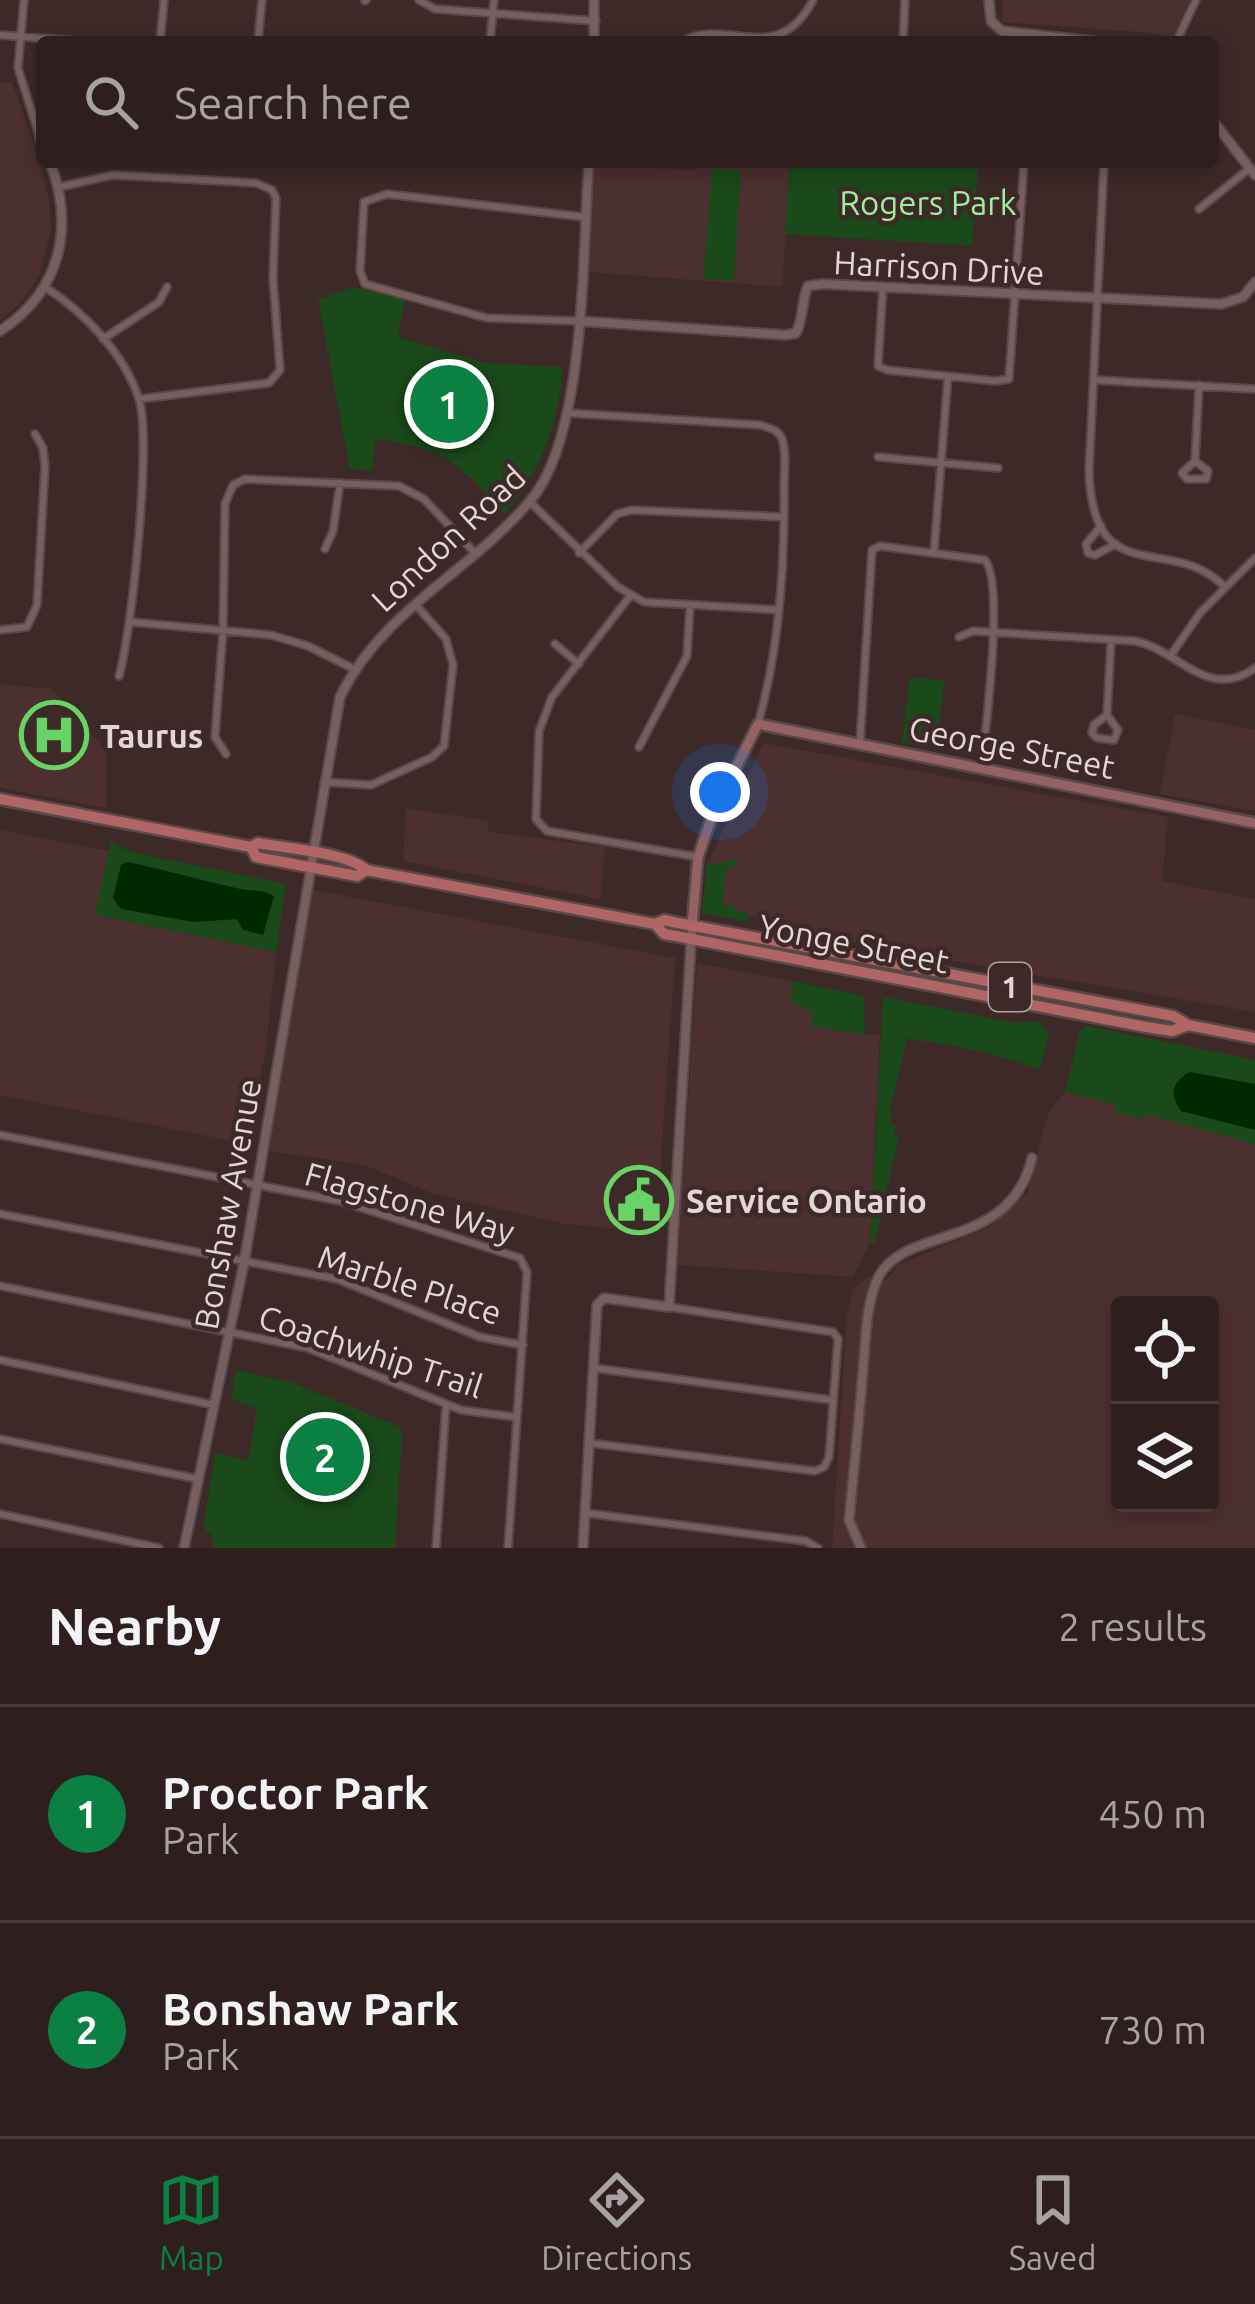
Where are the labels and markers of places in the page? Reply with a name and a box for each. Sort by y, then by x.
pin: 1 [410,359,488,449]
hospital icon: Taurus [19,700,89,770]
place label: Taurus [100,717,203,754]
public building icon: Service Ontario [604,1165,674,1235]
place label: Service Ontario [686,1182,927,1219]
pin: 2 [286,1412,364,1502]

